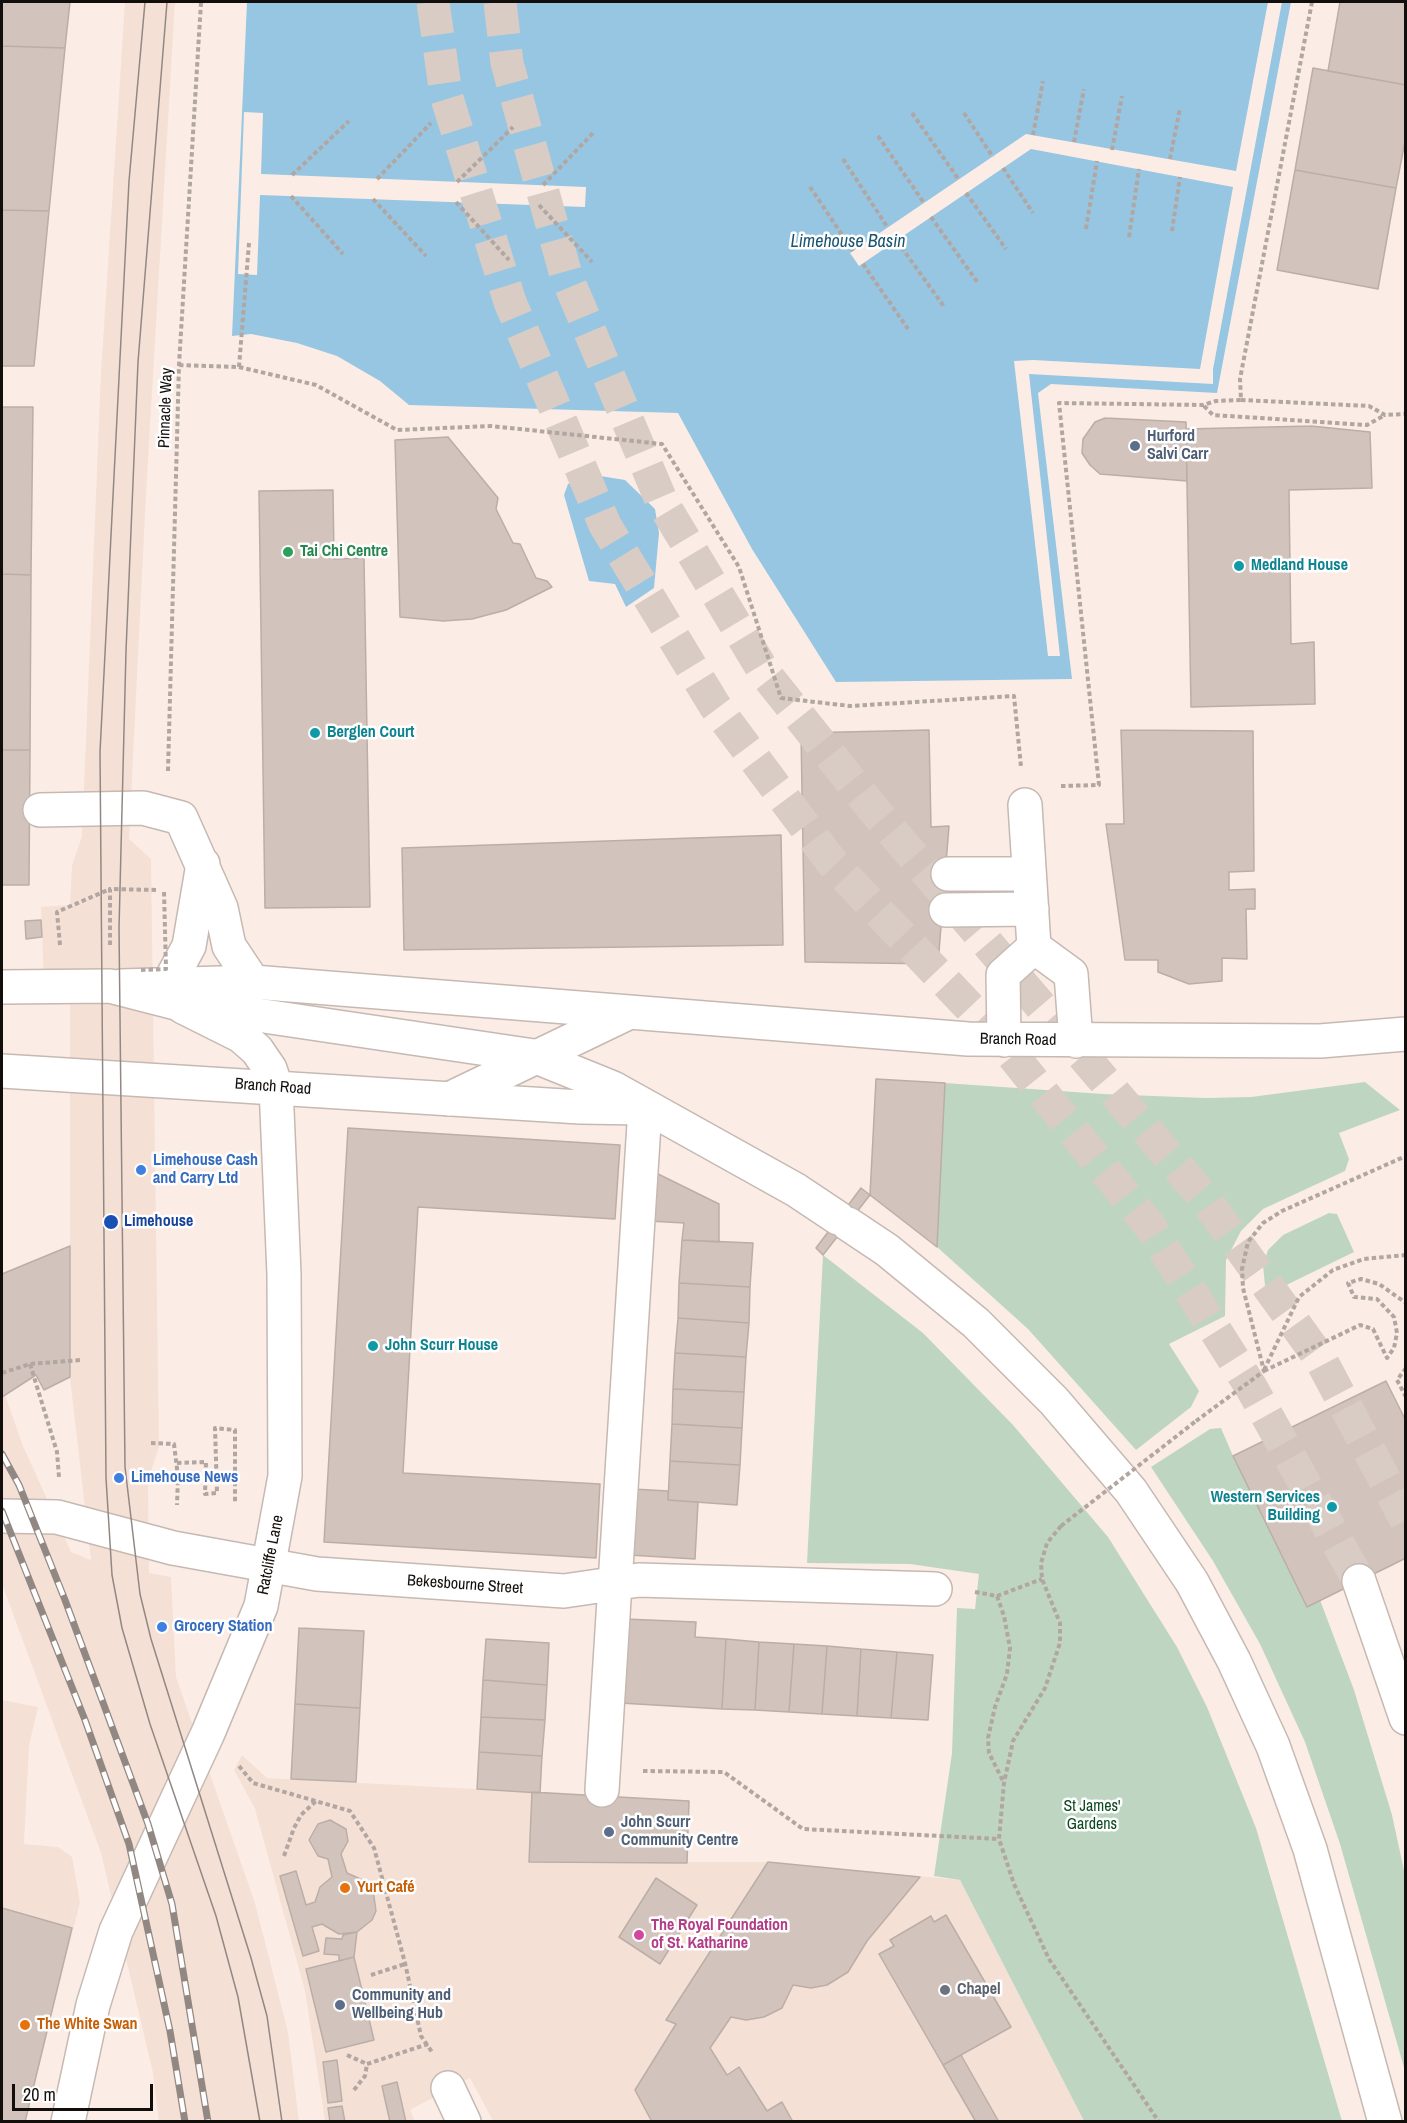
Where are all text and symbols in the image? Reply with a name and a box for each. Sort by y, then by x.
water label: Limehouse Basin [791,231,905,253]
street label: Pinnacle Way [155,367,177,449]
place label: Hurford Salvi Carr [1147,427,1208,465]
marker: Hurford Salvi Carr [1128,439,1142,453]
place label: Tai Chi Centre [300,542,388,562]
marker: Tai Chi Centre [281,545,295,559]
place label: Medland House [1251,556,1348,576]
marker: Medland House [1232,559,1246,573]
place label: Berglen Court [327,723,414,743]
marker: Berglen Court [308,726,322,740]
street label: Branch Road [980,1030,1056,1050]
street label: Branch Road [234,1075,312,1099]
place label: Limehouse Cash and Carry Ltd [153,1151,258,1189]
marker: Limehouse Cash and Carry Ltd [134,1163,148,1177]
place label: Limehouse [124,1212,193,1232]
marker: Limehouse [102,1213,120,1231]
place label: John Scurr House [385,1336,498,1356]
marker: John Scurr House [366,1339,380,1353]
place label: Limehouse News [131,1468,238,1488]
marker: Limehouse News [112,1471,126,1485]
place label: Western Services Building [1211,1488,1320,1526]
marker: Western Services Building [1325,1500,1339,1514]
street label: Ratcliffe Lane [254,1514,288,1596]
street label: Bekesbourne Street [406,1571,524,1599]
place label: Grocery Station [174,1617,272,1637]
marker: Grocery Station [155,1620,169,1634]
park label: St James' Gardens [1063,1797,1121,1835]
place label: John Scurr Community Centre [621,1813,738,1851]
marker: John Scurr Community Centre [602,1825,616,1839]
place label: Yurt Café [357,1878,415,1898]
marker: Yurt Café [338,1881,352,1895]
place label: The Royal Foundation of St. Katharine [651,1916,788,1954]
marker: The Royal Foundation of St. Katharine [632,1928,646,1942]
place label: Chapel [957,1980,1001,2000]
marker: Chapel [938,1983,952,1997]
place label: Community and Wellbeing Hub [352,1986,451,2024]
marker: Community and Wellbeing Hub [333,1998,347,2012]
place label: The White Swan [37,2015,138,2035]
marker: The White Swan [18,2018,32,2032]
scale bar [15,2072,156,2110]
text: 20 m [23,2082,56,2107]

